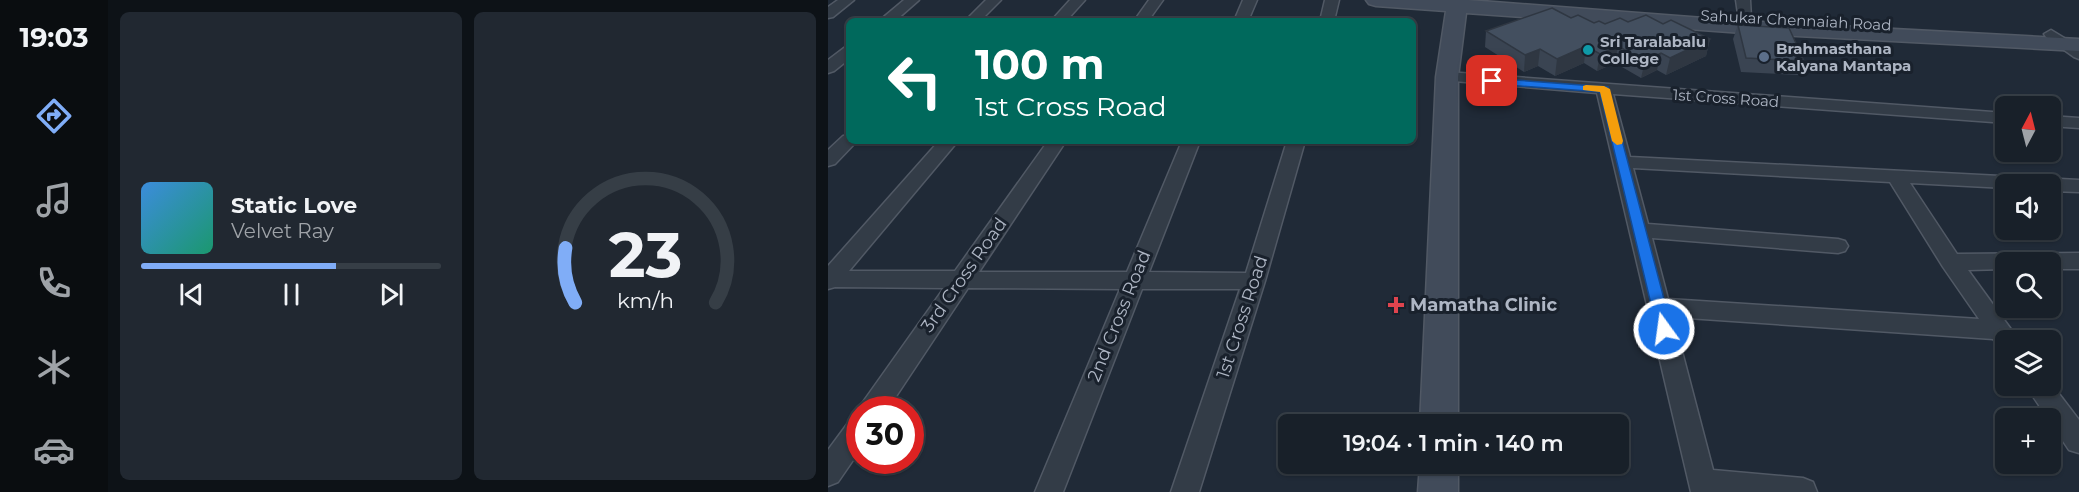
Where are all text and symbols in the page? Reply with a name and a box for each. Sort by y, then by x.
street label: Sahukar Chennaiah Road [1700,6,1892,34]
text: 19:03 [20,21,88,54]
place label: Sri Taralabalu College [1600,32,1706,68]
text: 100 m [975,38,1104,90]
place label: Brahmasthana Kalyana Mantapa [1776,39,1911,75]
icon: left [876,42,954,120]
marker: Sri Taralabalu College [1581,43,1595,57]
marker: Brahmasthana Kalyana Mantapa [1757,50,1771,64]
pin [1466,55,1517,106]
icon: arrive [1475,64,1508,97]
street label: 1st Cross Road [1672,85,1780,111]
text: 1st Cross Road [975,90,1167,123]
icon: directions [33,95,75,137]
north arrow [1995,96,2061,162]
map controls [1995,96,2061,474]
button: sound [1995,174,2061,240]
icon: music [33,179,75,221]
text: Static Love [231,192,357,219]
street label: 3rd Cross Road [916,214,1012,336]
text: 23 [608,217,682,293]
text: Velvet Ray [231,219,334,243]
street label: 2nd Cross Road [1083,247,1155,385]
button: search [1995,252,2061,318]
street label: 1st Cross Road [1212,253,1272,381]
icon: phone [33,262,75,304]
icon: previous [175,278,208,311]
icon: pause [275,278,308,311]
icon: next [375,278,408,311]
text: km/h [616,287,674,313]
place label: Mamatha Clinic [1410,294,1557,316]
marker: Mamatha Clinic [1387,296,1405,314]
position arrow [1632,297,1696,361]
button: layers [1995,330,2061,396]
icon: climate [33,346,75,388]
speed limit sign: 30 [846,396,924,474]
button: + [1995,408,2061,474]
icon: car [33,429,75,471]
text: 19:04 · 1 min · 140 m [1343,430,1564,457]

